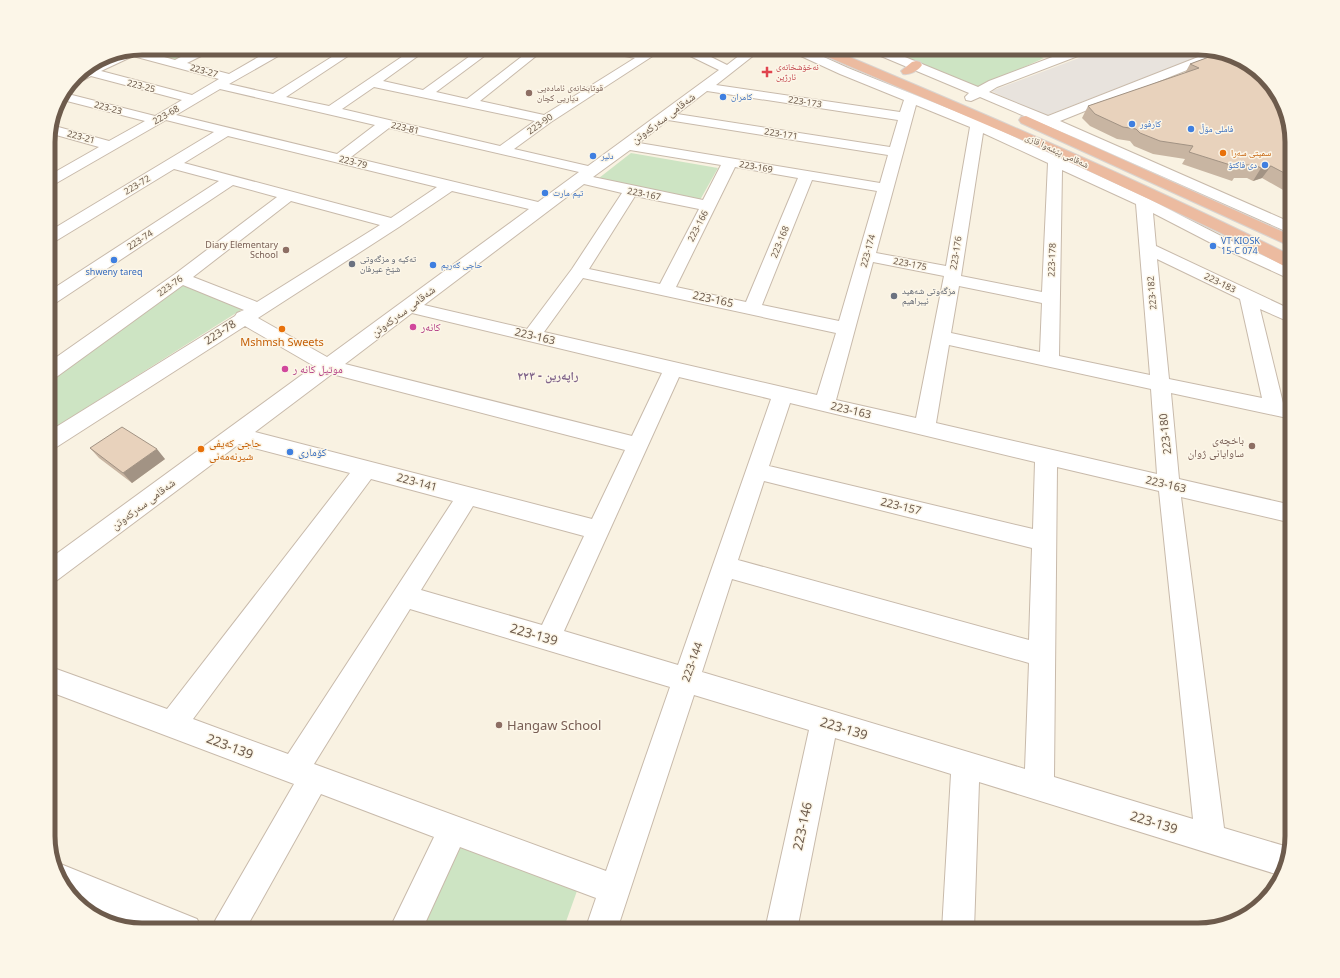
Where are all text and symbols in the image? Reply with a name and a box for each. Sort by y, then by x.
place label: نەخۆشخانەی ئارژین [776,60,819,83]
street label: 223-27 [189,61,220,81]
marker: نەخۆشخانەی ئارژین [761,66,773,78]
street label: 223-25 [126,76,157,95]
place label: قوتابخانەی ئامادەیی دیاریی کچان [537,81,604,104]
marker: قوتابخانەی ئامادەیی دیاریی کچان [524,88,534,98]
street label: شەقامی سەرکەوتن [628,89,698,147]
place label: كامران [731,90,752,103]
marker: كامران [718,92,728,102]
street label: 223-173 [787,92,823,111]
street label: 223-23 [93,98,124,118]
street label: 223-68 [150,102,181,127]
street label: 223-90 [524,110,555,137]
place label: کارفور [1139,117,1161,130]
street label: 223-81 [390,118,421,137]
marker: کارفور [1127,119,1137,129]
place label: فاملی مۆڵ [1199,122,1234,135]
street label: 223-171 [763,124,799,143]
marker: فاملی مۆڵ [1186,124,1196,134]
street label: 223-21 [66,127,97,147]
street label: شەقامی پێشەوا قازی [1023,130,1091,171]
place label: سمیتی سەرا [1231,146,1271,159]
marker: سمیتی سەرا [1218,148,1228,158]
place label: دلير [600,149,614,162]
marker: دلير [588,151,598,161]
street label: 223-79 [338,152,369,171]
street label: 223-169 [738,157,774,176]
place label: دی فاکتۆ [1228,158,1257,171]
marker: دی فاکتۆ [1260,160,1270,170]
street label: 223-72 [121,172,152,198]
street label: 223-167 [626,184,662,203]
place label: تیم مارت [553,186,584,199]
marker: تیم مارت [540,188,550,198]
street label: 223-166 [684,208,711,244]
street label: 223-168 [767,224,792,260]
street label: 223-74 [124,226,155,253]
street label: 223-174 [857,233,878,269]
place label: VT KIOSK 15-C 074 [1221,234,1260,257]
street label: 223-176 [946,235,965,271]
place label: Diary Elementary School [205,238,278,261]
marker: VT KIOSK 15-C 074 [1208,241,1218,251]
street label: 223-178 [1044,243,1059,277]
marker: Diary Elementary School [281,245,291,255]
place label: تەکیە و مزگەوتی شێخ عیرفان [360,252,416,275]
street label: 223-175 [892,254,928,273]
marker: shweny tareq [109,255,119,265]
place label: حاجی کەریم [441,258,483,271]
marker: تەکیە و مزگەوتی شێخ عیرفان [347,259,357,269]
marker: حاجی کەریم [428,260,438,270]
place label: shweny tareq [86,265,142,278]
street label: 223-183 [1202,269,1238,296]
street label: 223-76 [154,272,185,299]
street label: 223-182 [1144,276,1159,310]
street label: شەقامی سەرکەوتن [368,282,438,340]
place label: مزگەوتی شەهید ئیبراهیم [902,284,955,307]
street label: 223-165 [691,287,735,310]
marker: مزگەوتی شەهید ئیبراهیم [889,291,899,301]
street label: 223-78 [201,316,238,347]
place label: کانەر [420,319,441,334]
marker: کانەر [408,322,418,332]
marker: Mshmsh Sweets [277,324,287,334]
street label: 223-163 [513,324,557,347]
place label: Mshmsh Sweets [240,334,324,349]
place label: موتيل كانه ر [292,361,343,376]
marker: موتيل كانه ر [280,364,290,374]
district label: راپەرین - ٢٢٣ [517,367,579,384]
street label: 223-163 [829,398,873,421]
street label: 223-180 [1155,413,1174,455]
place label: باخچەی ساوایانی ژوان [1188,432,1244,460]
place label: حاجی کەیفی شیرنەمەنی [209,435,261,463]
marker: باخچەی ساوایانی ژوان [1247,441,1257,451]
marker: حاجی کەیفی شیرنەمەنی [196,444,206,454]
place label: كۆماری [298,444,327,459]
marker: كۆماری [285,447,295,457]
street label: 223-141 [395,469,439,494]
street label: 223-163 [1144,472,1188,495]
street label: شەقامی سەرکەوتن [108,475,178,533]
street label: 223-157 [879,493,923,518]
street label: 223-139 [508,619,560,649]
street label: 223-144 [678,639,706,684]
street label: 223-139 [818,712,870,744]
place label: Hangaw School [507,716,601,734]
marker: Hangaw School [494,720,504,730]
street label: 223-139 [204,729,256,763]
street label: 223-146 [788,800,816,852]
street label: 223-139 [1128,806,1180,838]

